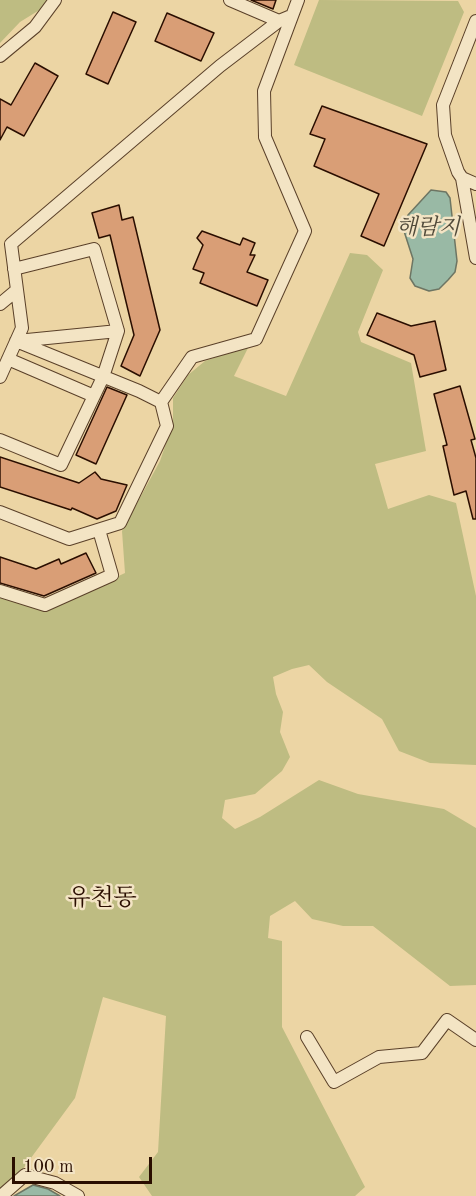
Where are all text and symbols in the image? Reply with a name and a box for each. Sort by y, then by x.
water label: 해람지 [396,215,460,241]
district label: 유천동 [67,885,137,913]
scale bar [15,1145,154,1183]
text: 100 m [23,1158,74,1176]

